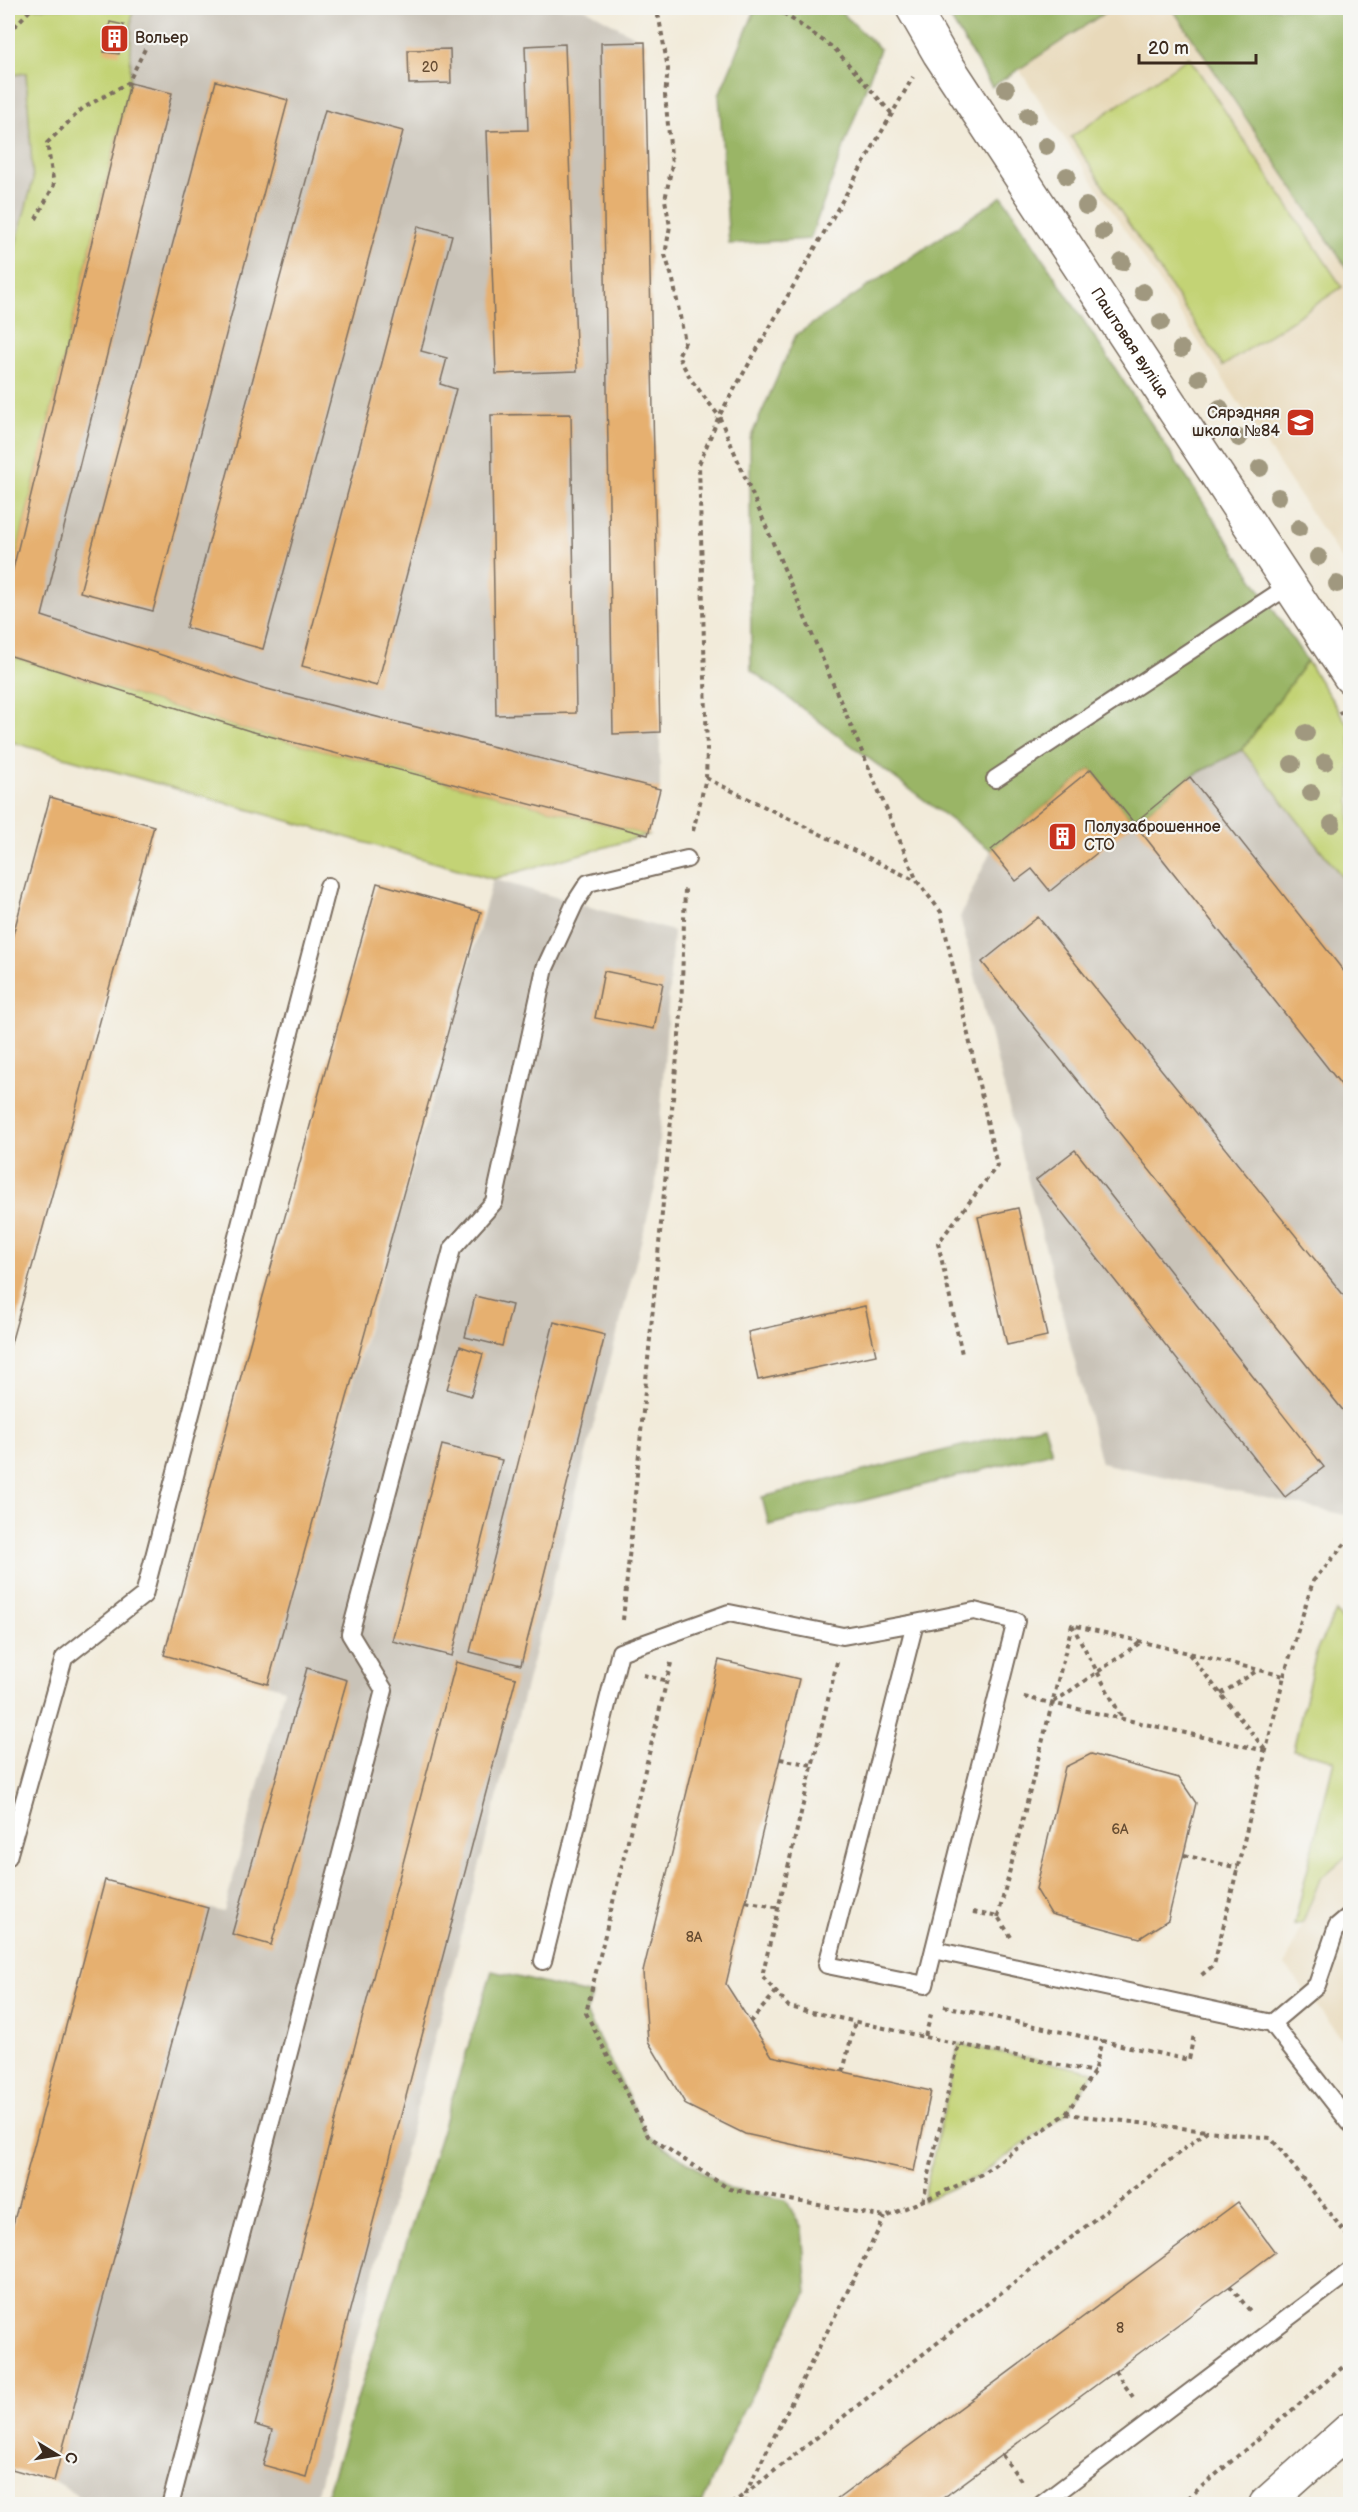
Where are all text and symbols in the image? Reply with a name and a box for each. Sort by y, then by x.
building icon: Вольер [98,22,130,54]
scale bar [1139,27,1256,65]
place label: Вольер [135,29,188,48]
text: 20 m [1148,38,1189,59]
house number: 20 [422,59,438,76]
street label: Паштовая вуліца [1087,284,1173,402]
place label: Сярэдняя школа №84 [1192,404,1280,441]
school or university icon: Сярэдняя школа №84 [1285,406,1317,438]
place label: Полузаброшенное СТО [1084,818,1221,855]
building icon: Полузаброшенное СТО [1047,820,1079,852]
house number: 6А [1111,1821,1129,1838]
house number: 8А [686,1929,703,1946]
house number: 8 [1116,2320,1124,2337]
north arrow [27,2425,87,2485]
text: С [60,2450,81,2465]

